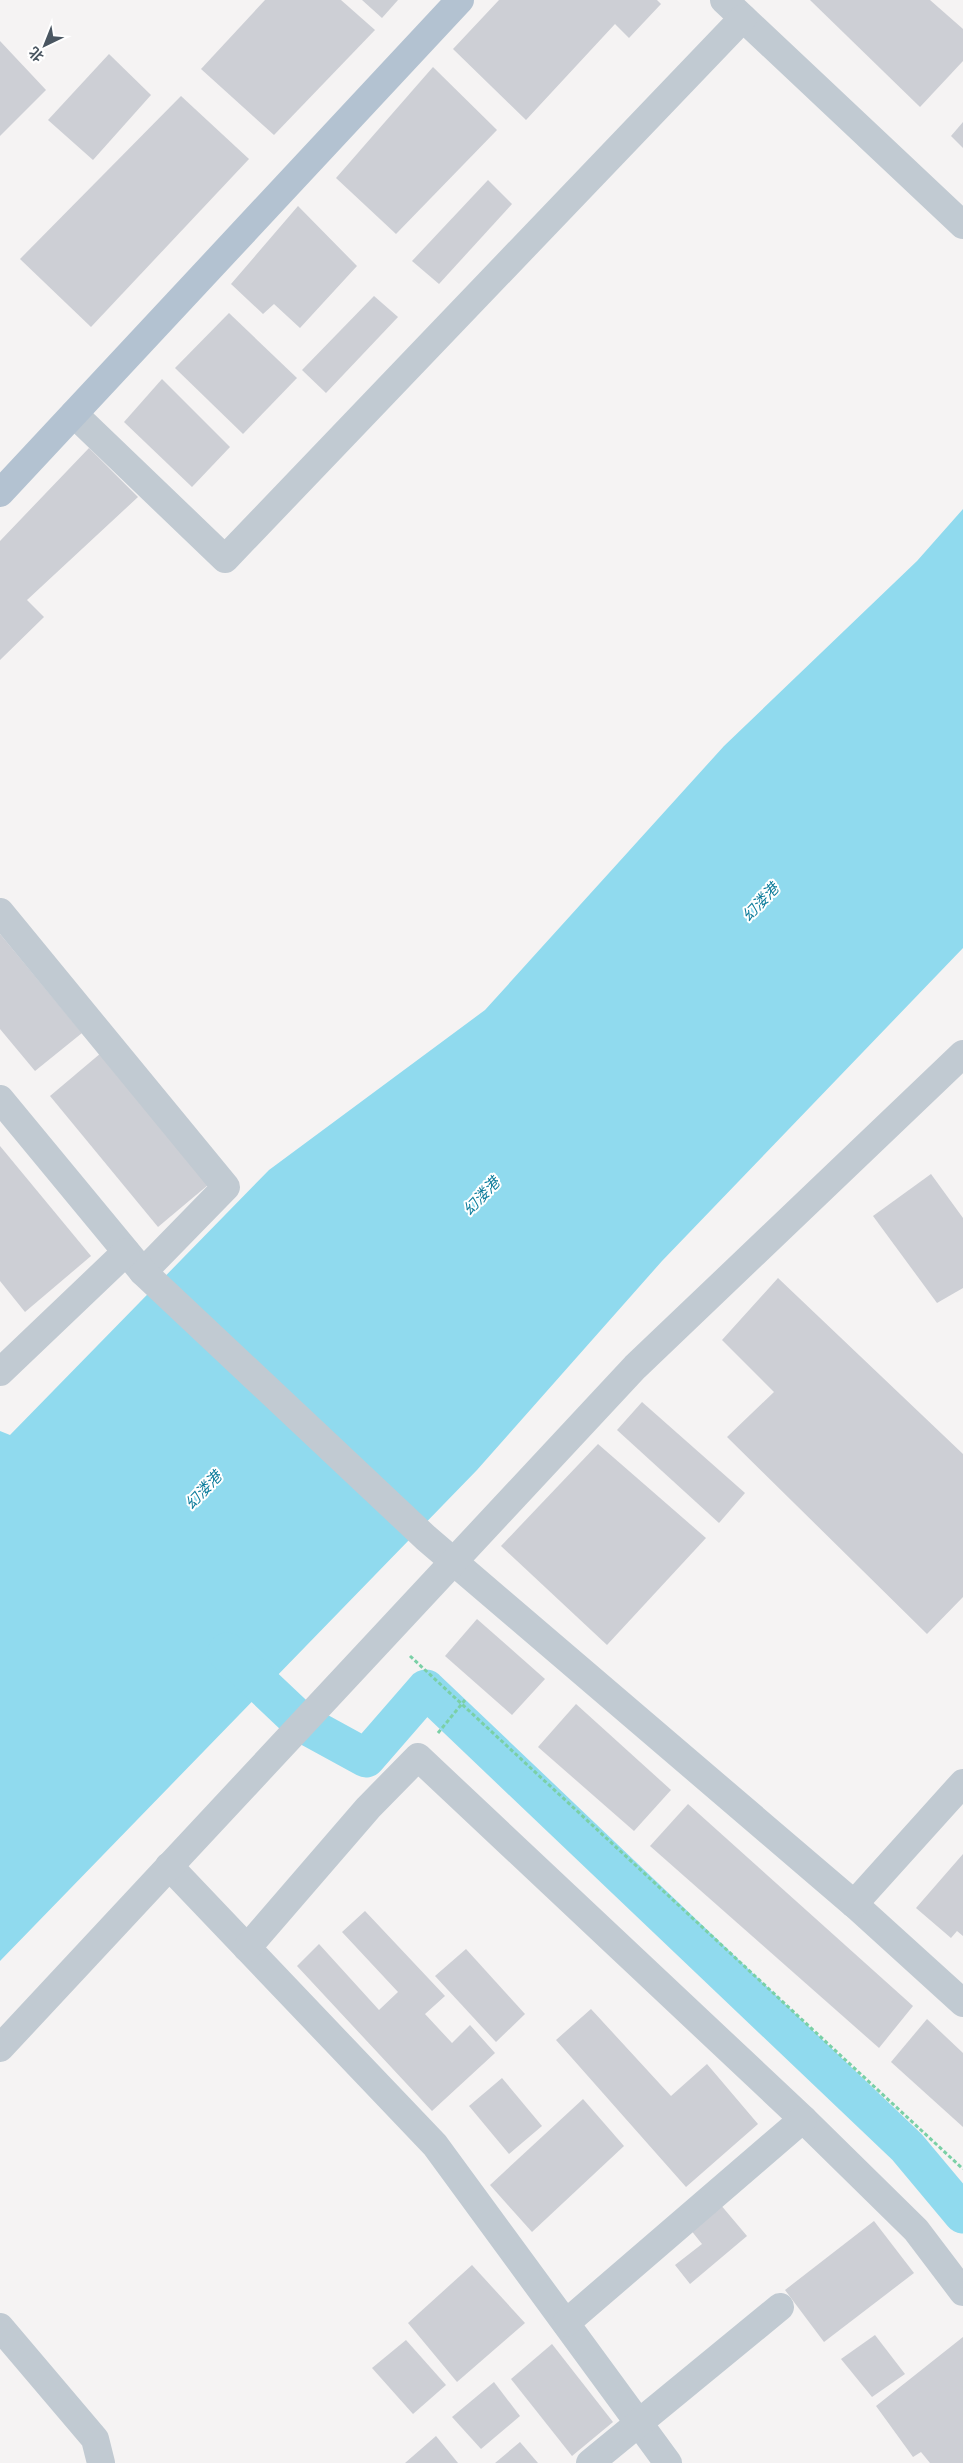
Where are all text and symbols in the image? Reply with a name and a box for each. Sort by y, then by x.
north arrow [20,20,70,70]
text: 北 [25,43,47,66]
water label: 幻溇港 [738,878,784,925]
water label: 幻溇港 [459,1172,505,1219]
water label: 幻溇港 [181,1466,227,1513]

